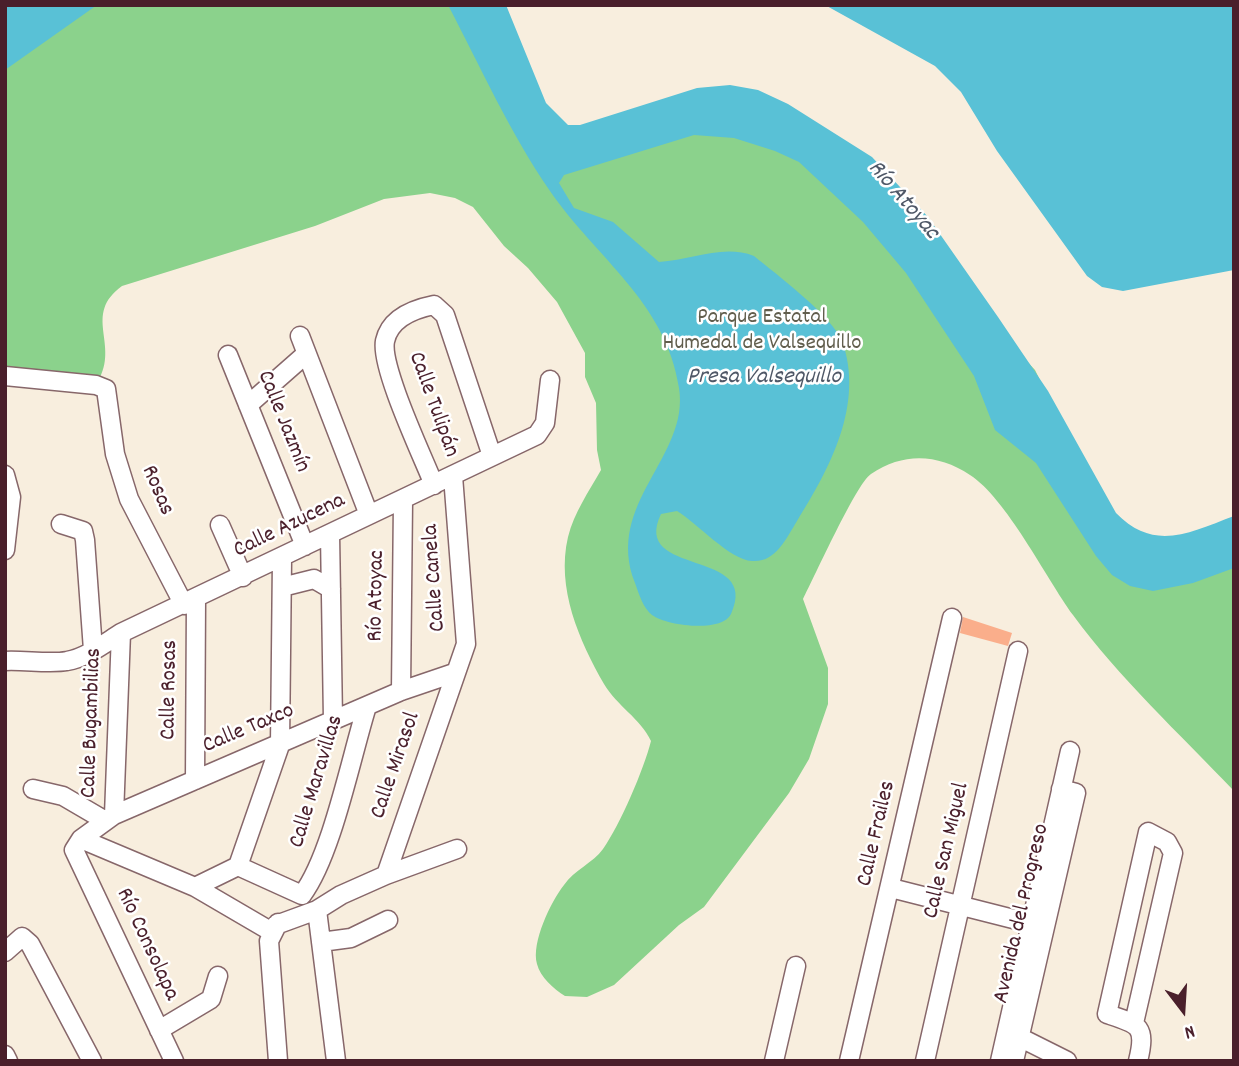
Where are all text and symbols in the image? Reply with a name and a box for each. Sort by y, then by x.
water label: Río Atoyac [860,155,944,247]
park label: Parque Estatal Humedal de Valsequillo [663,305,861,359]
street label: Calle Tulipán [400,349,464,461]
water label: Presa Valsequillo [687,365,841,393]
street label: Calle Jazmín [249,367,315,477]
street label: Rosas [133,462,179,520]
street label: Calle Azucena [230,488,350,566]
street label: Calle Canela [418,523,454,633]
street label: Río Atoyac [363,550,393,642]
street label: Calle Rosas [156,640,186,740]
street label: Calle Bugambilias [77,647,109,799]
street label: Calle Taxco [199,698,299,762]
street label: Calle Mirasol [366,709,428,823]
street label: Calle Maravillas [285,712,351,852]
street label: Calle Frailes [852,778,904,890]
street label: Calle San Miguel [919,780,977,922]
street label: Avenida del Progreso [989,822,1057,1006]
street label: Río Consolapa [108,884,184,1006]
north arrow [1148,975,1218,1045]
text: N [1181,1016,1198,1045]

